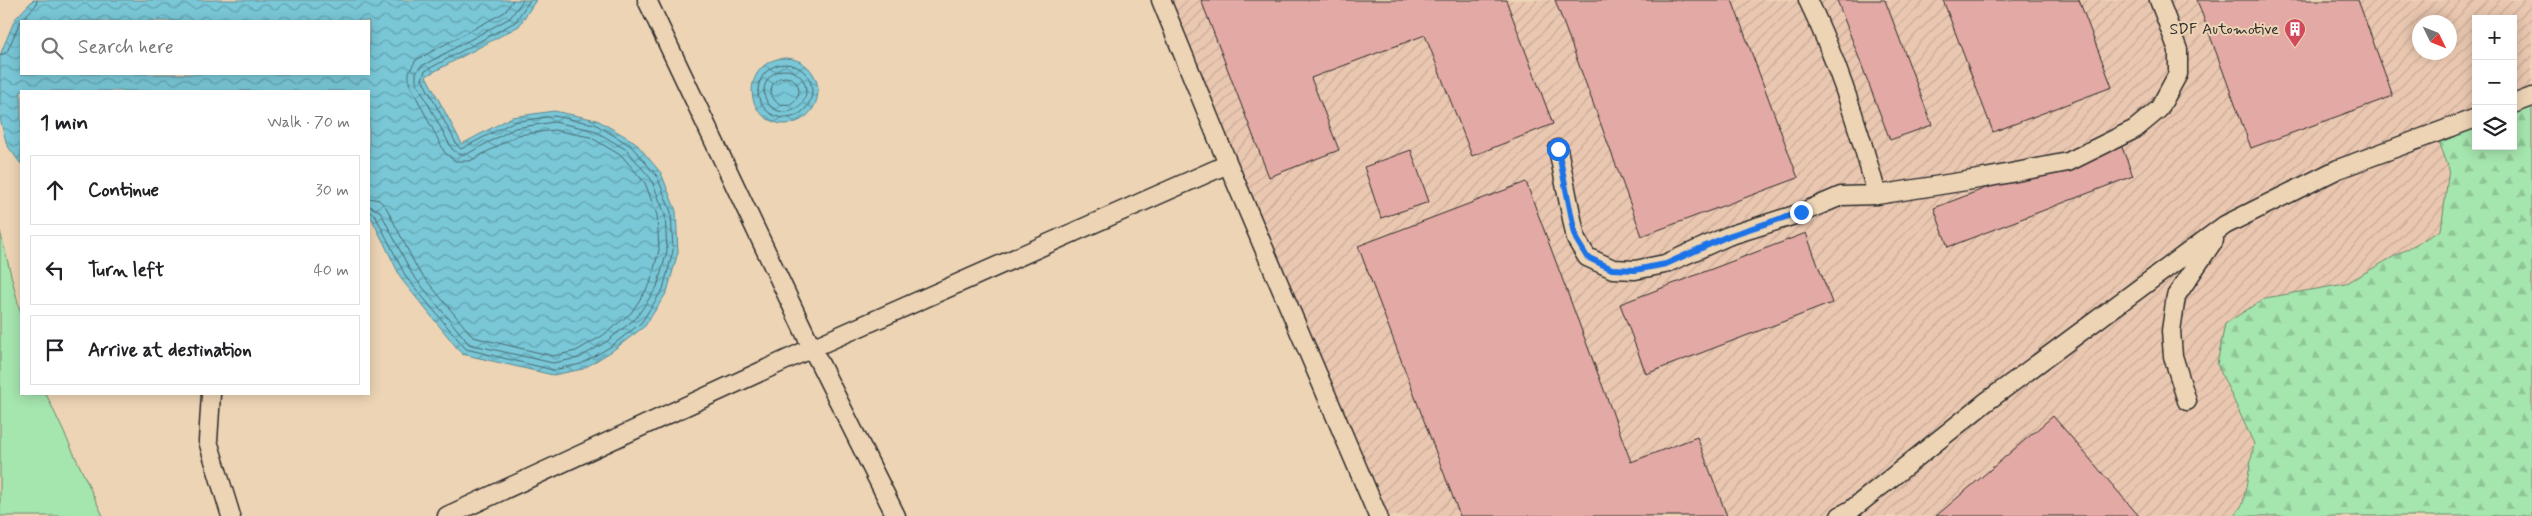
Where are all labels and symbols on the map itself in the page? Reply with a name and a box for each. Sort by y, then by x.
north arrow [2412,15,2457,60]
building icon: SDF Automotive [2283,17,2307,48]
place label: SDF Automotive [2170,19,2279,40]
route start [1547,138,1570,161]
route end [1790,201,1813,224]

